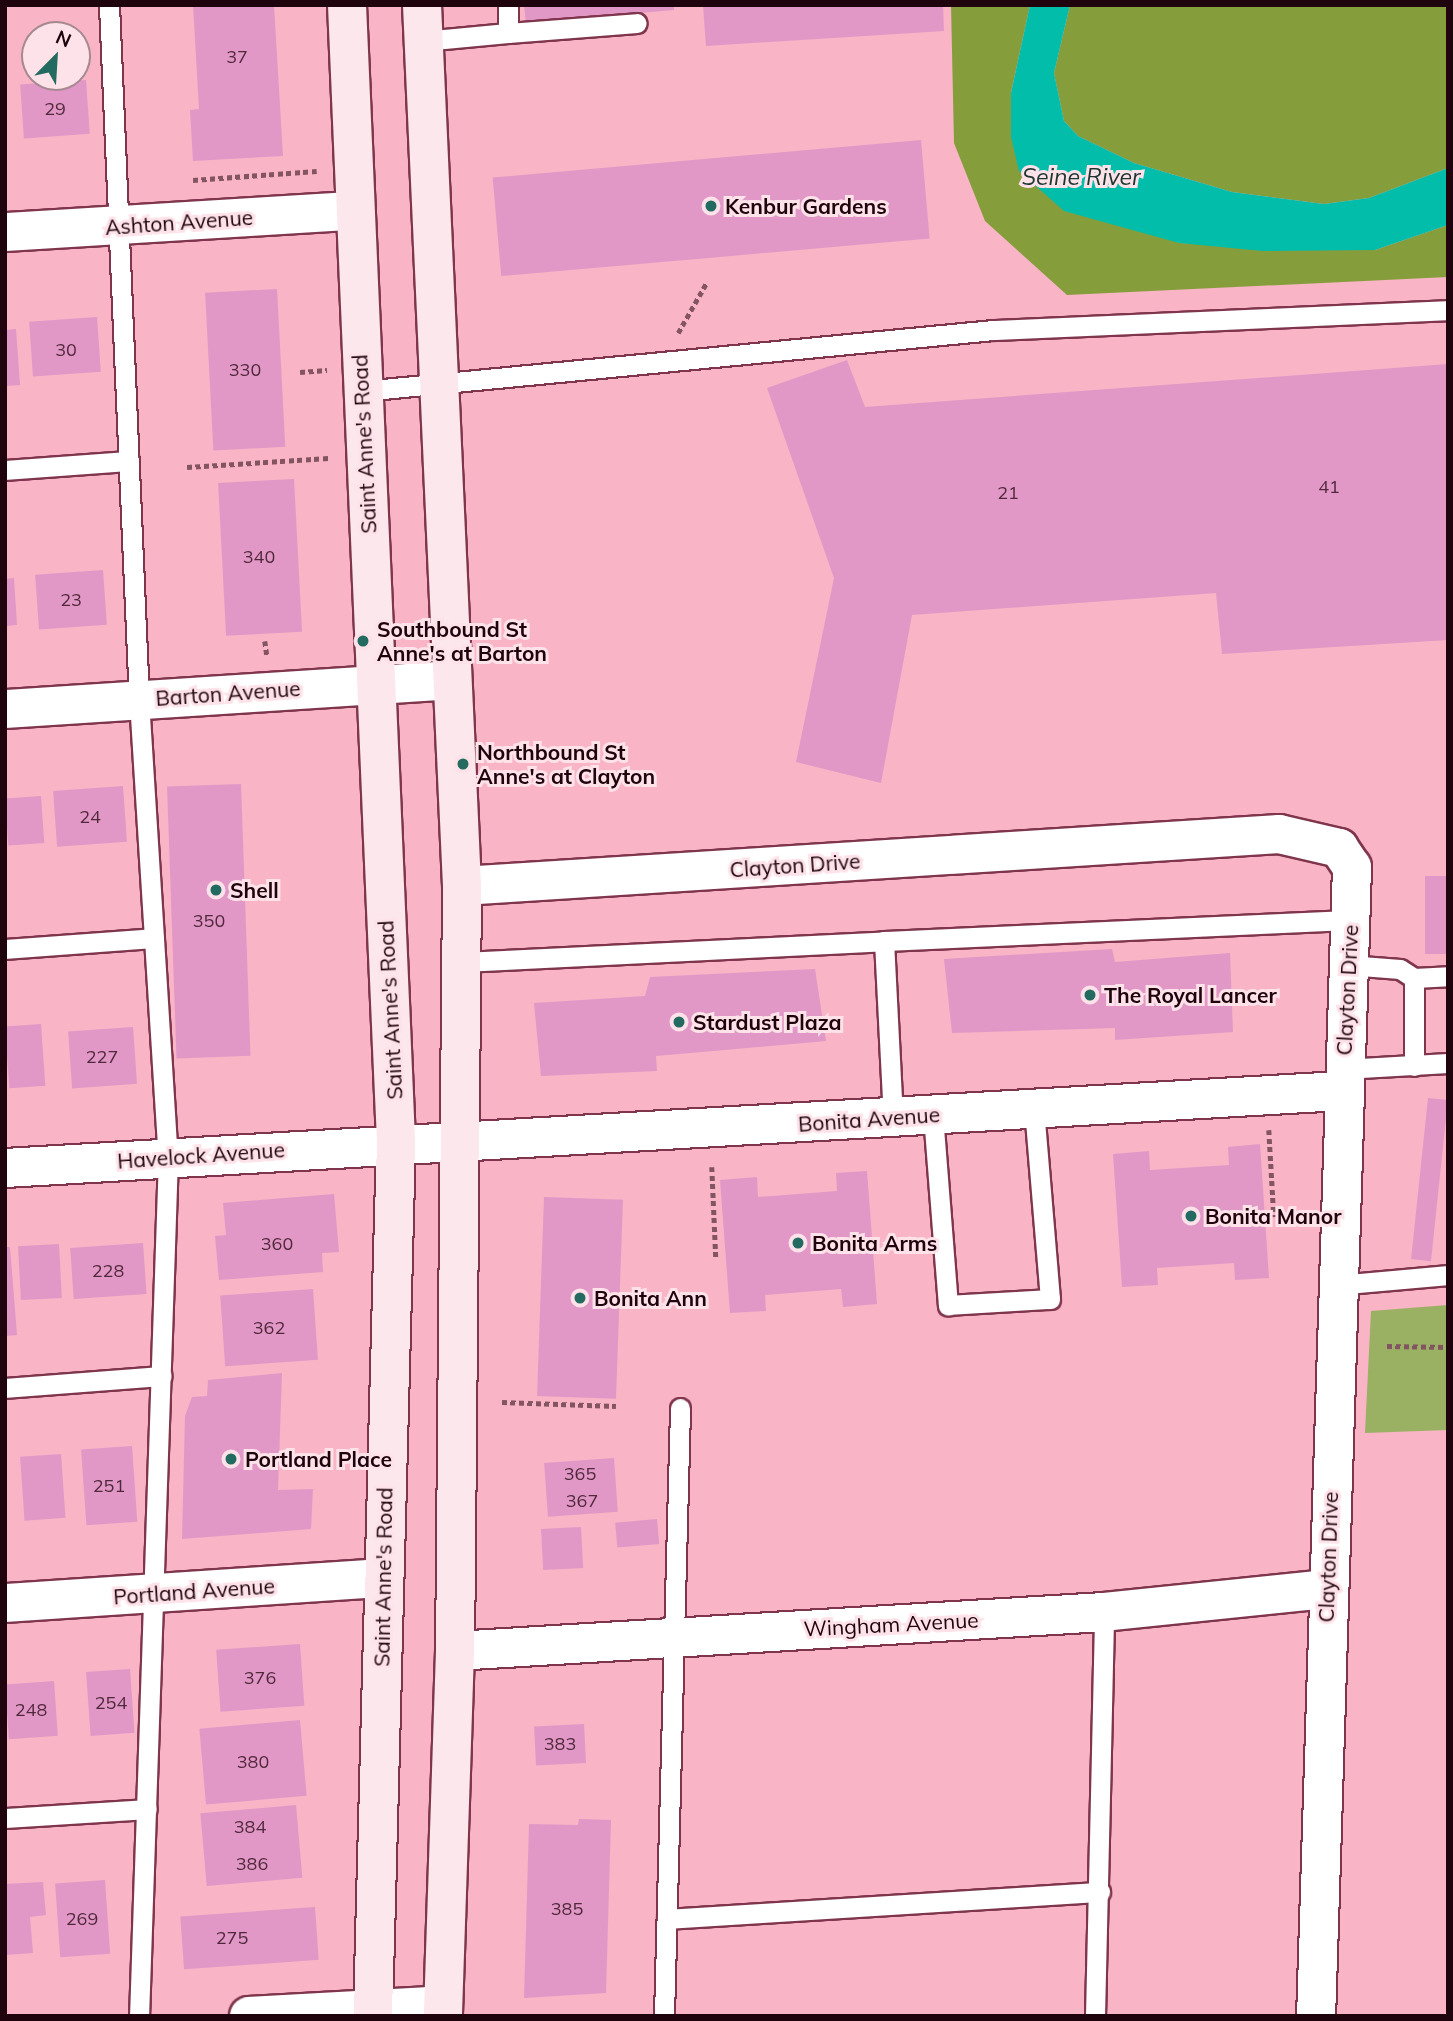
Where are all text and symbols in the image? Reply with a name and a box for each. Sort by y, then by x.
north arrow [21,21,91,91]
text: N [52,25,75,53]
house number: 37 [226,46,248,68]
house number: 29 [44,98,66,120]
water label: Seine River [1022,163,1140,191]
place label: Kenbur Gardens [725,193,887,219]
marker: Kenbur Gardens [703,198,719,214]
street label: Ashton Avenue [104,204,254,240]
house number: 30 [55,339,77,361]
street label: Saint Anne's Road [347,354,381,534]
house number: 330 [229,359,261,381]
house number: 41 [1318,476,1340,498]
house number: 21 [997,482,1019,504]
house number: 340 [243,546,275,568]
house number: 23 [60,589,82,611]
place label: Southbound St Anne's at Barton [377,616,547,666]
marker: Southbound St Anne's at Barton [355,633,371,649]
street label: Barton Avenue [155,675,301,711]
place label: Northbound St Anne's at Clayton [477,739,655,789]
marker: Northbound St Anne's at Clayton [455,756,471,772]
house number: 24 [79,806,101,828]
street label: Clayton Drive [729,848,861,882]
place label: Shell [230,877,279,903]
marker: Shell [208,882,224,898]
house number: 350 [193,910,225,932]
street label: Saint Anne's Road [373,920,407,1100]
street label: Clayton Drive [1331,924,1363,1056]
place label: The Royal Lancer [1104,982,1277,1008]
marker: The Royal Lancer [1082,987,1098,1003]
place label: Stardust Plaza [693,1009,842,1035]
marker: Stardust Plaza [671,1014,687,1030]
house number: 227 [86,1046,118,1068]
street label: Bonita Avenue [797,1101,941,1137]
street label: Havelock Avenue [116,1137,286,1173]
place label: Bonita Manor [1205,1203,1341,1229]
marker: Bonita Manor [1183,1208,1199,1224]
place label: Bonita Arms [812,1230,937,1256]
house number: 360 [261,1233,293,1255]
marker: Bonita Arms [790,1235,806,1251]
house number: 228 [92,1260,124,1282]
place label: Bonita Ann [594,1285,707,1311]
marker: Bonita Ann [572,1290,588,1306]
house number: 362 [253,1317,285,1339]
place label: Portland Place [245,1446,392,1472]
marker: Portland Place [223,1451,239,1467]
house number: 365 [564,1463,596,1485]
house number: 251 [93,1475,125,1497]
street label: Saint Anne's Road [369,1487,397,1667]
house number: 367 [566,1490,598,1512]
street label: Clayton Drive [1313,1491,1343,1623]
street label: Portland Avenue [112,1573,276,1609]
street label: Wingham Avenue [803,1607,979,1641]
house number: 376 [244,1667,276,1689]
house number: 254 [95,1692,127,1714]
house number: 248 [15,1699,47,1721]
house number: 383 [544,1733,576,1755]
house number: 380 [237,1751,269,1773]
house number: 384 [234,1816,266,1838]
house number: 386 [236,1853,268,1875]
house number: 385 [551,1898,583,1920]
house number: 269 [66,1908,98,1930]
house number: 275 [216,1927,248,1949]

